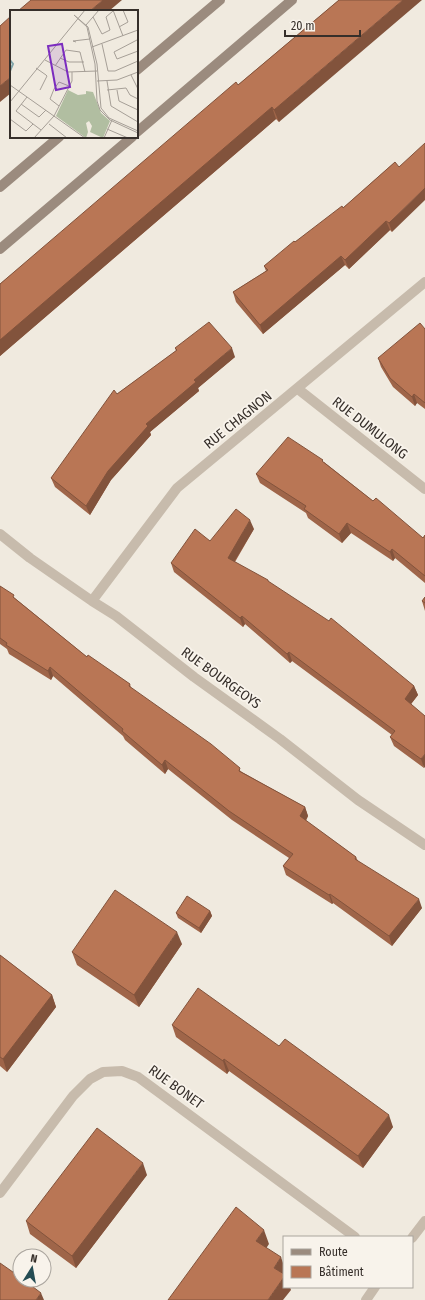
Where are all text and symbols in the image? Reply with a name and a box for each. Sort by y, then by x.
inset map [10,10,138,138]
scale bar [285,12,360,38]
text: 20 m [291,19,315,33]
street label: RUE CHAGNON [201,388,275,452]
street label: RUE DUMULONG [329,393,411,463]
street label: RUE BOURGEOYS [178,643,264,713]
street label: RUE BONET [145,1061,207,1113]
legend [283,1236,413,1288]
text: Route [319,1245,348,1259]
north arrow [12,1248,52,1288]
text: N [29,1252,38,1266]
text: Bâtiment [319,1265,364,1279]

